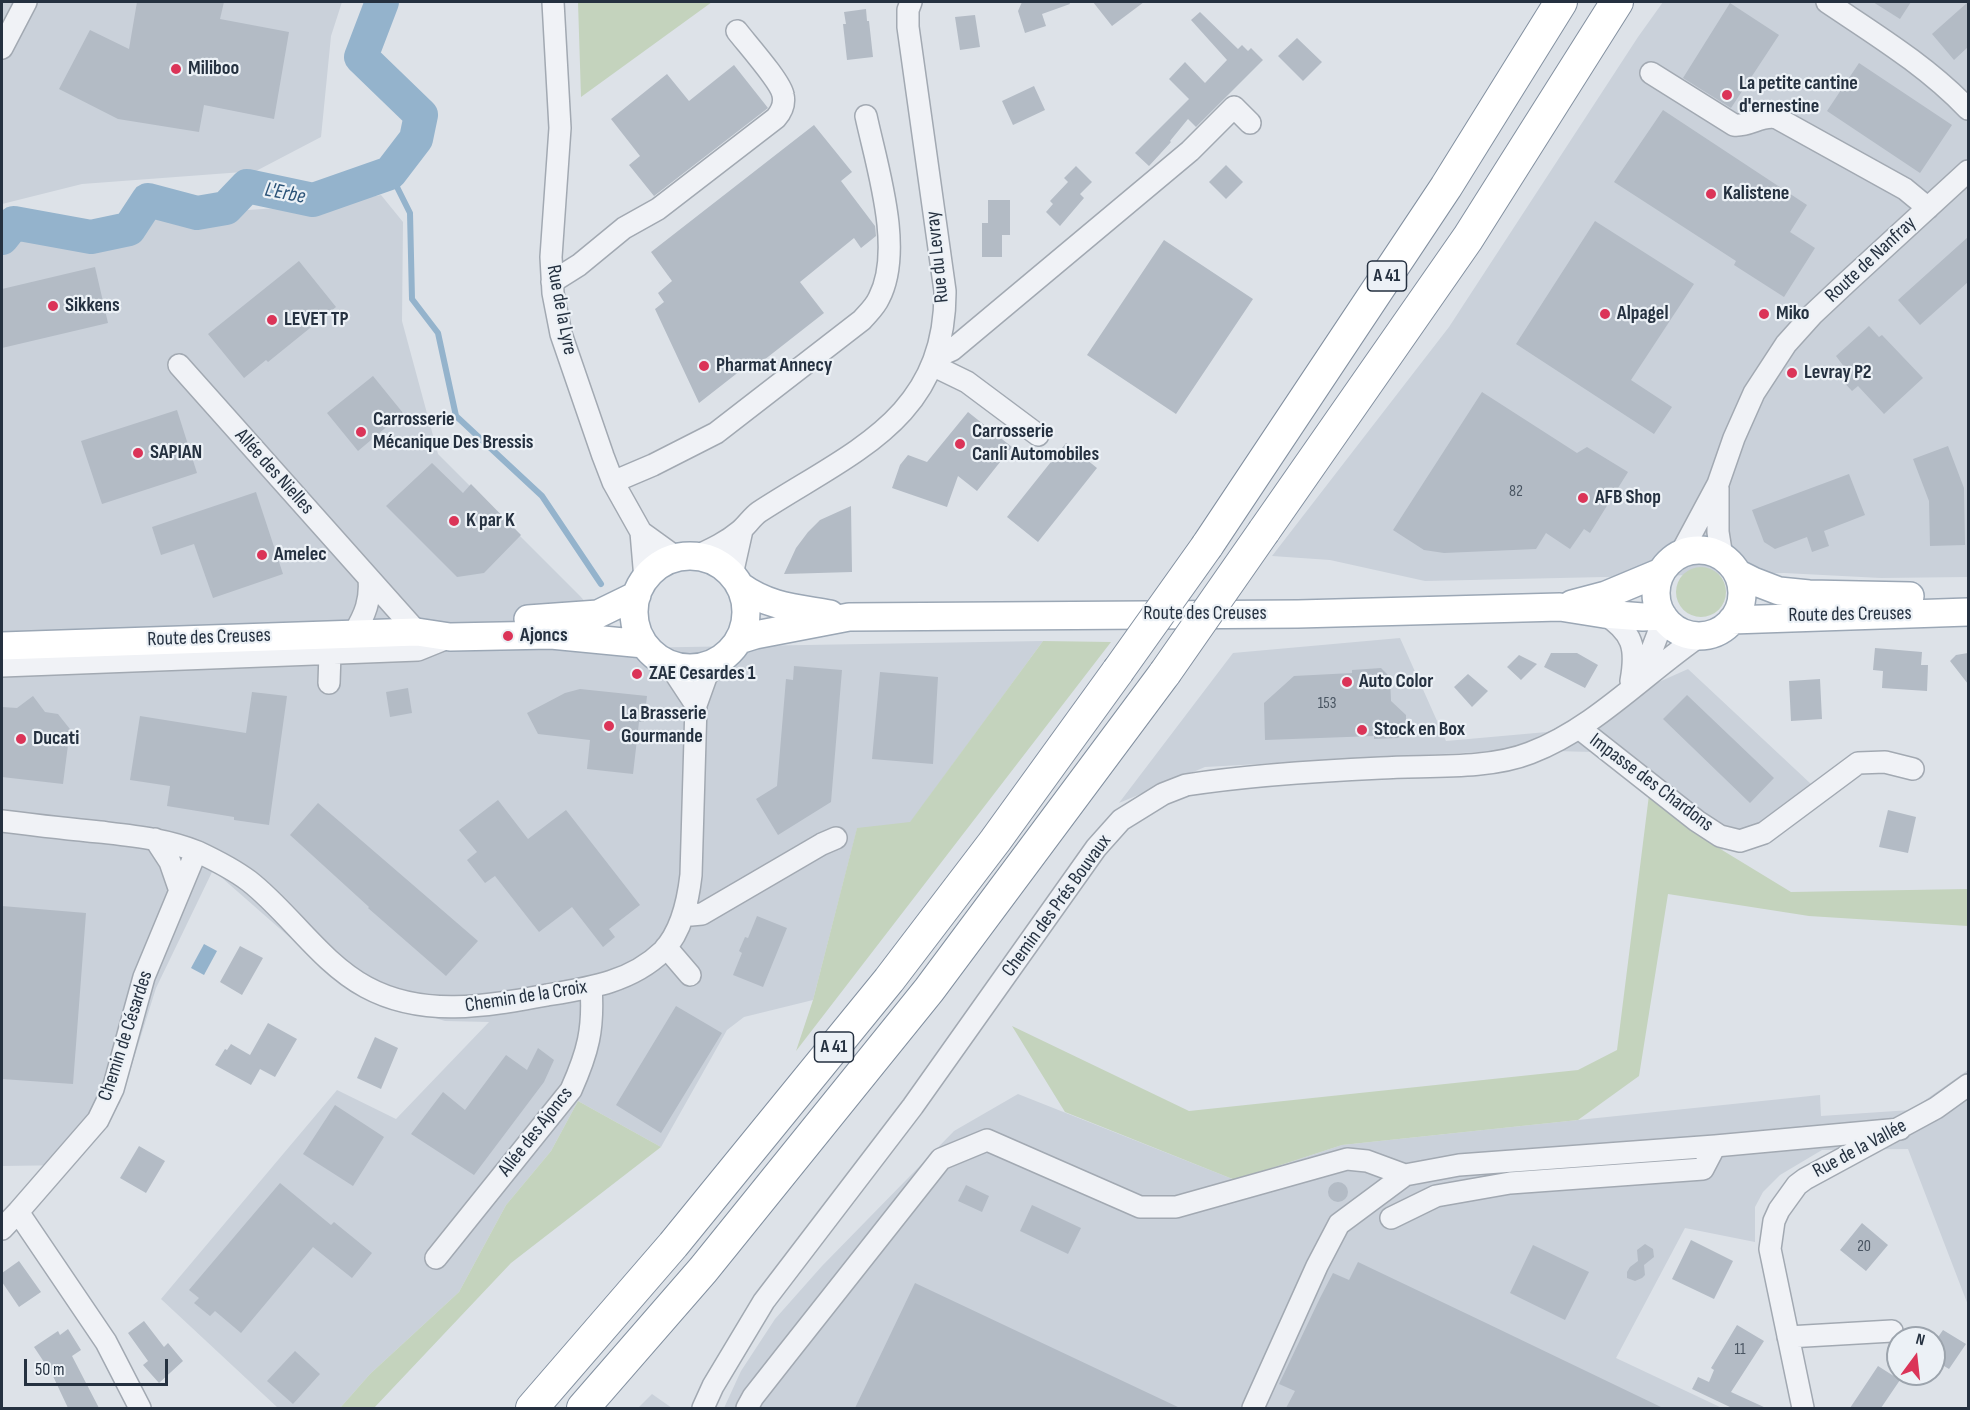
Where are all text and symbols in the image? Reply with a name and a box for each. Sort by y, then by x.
place label: Miliboo [188,57,239,81]
marker: Miliboo [169,62,183,76]
place label: La petite cantine d'ernestine [1739,72,1858,119]
marker: La petite cantine d'ernestine [1720,88,1734,102]
water label: L'Erbe [263,178,307,210]
place label: Kalistene [1723,182,1789,206]
marker: Kalistene [1704,187,1718,201]
street label: Rue du Levray [921,210,955,304]
street label: Route de Nanfray [1821,212,1921,308]
road number: A 41 [1368,261,1406,291]
street label: Rue de la Lyre [541,263,581,357]
place label: Sikkens [65,294,120,318]
marker: Sikkens [46,299,60,313]
place label: Alpagel [1617,302,1668,326]
place label: Miko [1776,302,1809,326]
marker: Alpagel [1598,307,1612,321]
marker: Miko [1757,307,1771,321]
place label: LEVET TP [284,308,349,332]
marker: LEVET TP [265,313,279,327]
place label: Pharmat Annecy [716,354,832,378]
marker: Pharmat Annecy [697,359,711,373]
place label: Levray P2 [1804,361,1872,385]
marker: Levray P2 [1785,366,1799,380]
place label: Carrosserie Mécanique Des Bressis [373,408,533,455]
place label: Carrosserie Canli Automobiles [972,420,1099,467]
street label: Allée des Nielles [229,424,319,520]
marker: Carrosserie Mécanique Des Bressis [354,425,368,439]
marker: Carrosserie Canli Automobiles [953,437,967,451]
place label: SAPIAN [150,441,202,465]
marker: SAPIAN [131,446,145,460]
house number: 82 [1509,482,1523,502]
place label: AFB Shop [1595,486,1661,510]
marker: AFB Shop [1576,491,1590,505]
place label: K par K [466,509,515,533]
marker: K par K [447,514,461,528]
place label: Amelec [274,543,327,567]
marker: Amelec [255,548,269,562]
street label: Route des Creuses [1143,602,1267,626]
street label: Route des Creuses [1788,602,1912,628]
street label: Route des Creuses [147,624,271,652]
place label: Ajoncs [520,624,568,648]
marker: Ajoncs [501,629,515,643]
place label: ZAE Cesardes 1 [649,662,756,686]
marker: ZAE Cesardes 1 [630,667,644,681]
place label: Auto Color [1359,670,1433,694]
marker: Auto Color [1340,675,1354,689]
house number: 153 [1318,694,1336,714]
place label: La Brasserie Gourmande [621,702,706,749]
place label: Stock en Box [1374,718,1465,742]
marker: La Brasserie Gourmande [602,719,616,733]
marker: Stock en Box [1355,723,1369,737]
place label: Ducati [33,727,79,751]
street label: Impasse des Chardons [1584,729,1718,837]
marker: Ducati [14,732,28,746]
street label: Chemin des Prés Bouvaux [997,830,1117,982]
street label: Chemin de Césardes [94,968,158,1104]
street label: Chemin de la Croix [463,976,589,1018]
road number: A 41 [814,1032,854,1062]
street label: Allée des Ajoncs [494,1083,578,1181]
street label: Rue de la Vallée [1809,1114,1911,1184]
house number: 20 [1857,1237,1871,1257]
north arrow [1886,1326,1946,1386]
text: N [1914,1330,1927,1350]
house number: 11 [1734,1340,1746,1360]
scale bar [27,1347,171,1385]
text: 50 m [35,1359,65,1380]

